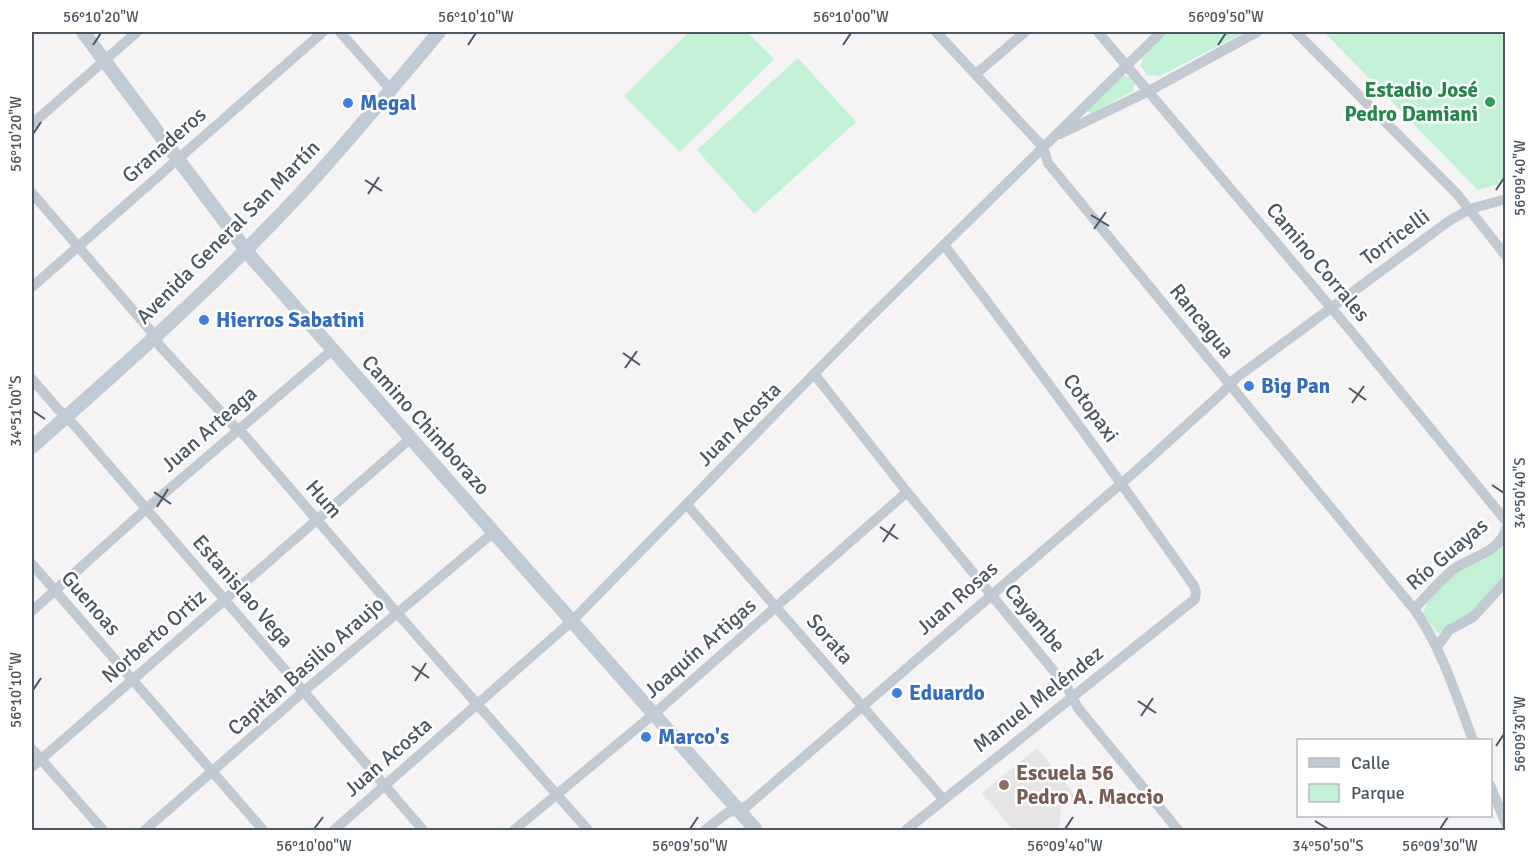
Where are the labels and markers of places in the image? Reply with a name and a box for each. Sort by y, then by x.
place label: Estadio José Pedro Damiani [1344,77,1478,127]
place label: Megal [360,90,417,116]
marker: Estadio José Pedro Damiani [1483,95,1497,109]
marker: Megal [341,96,355,110]
place label: Hierros Sabatini [216,307,365,333]
marker: Hierros Sabatini [197,313,211,327]
place label: Big Pan [1261,373,1330,399]
marker: Big Pan [1242,379,1256,393]
place label: Eduardo [909,680,985,706]
marker: Eduardo [890,686,904,700]
place label: Marco's [658,724,729,750]
marker: Marco's [639,730,653,744]
place label: Escuela 56 Pedro A. Maccio [1016,760,1164,810]
marker: Escuela 56 Pedro A. Maccio [997,778,1011,792]

